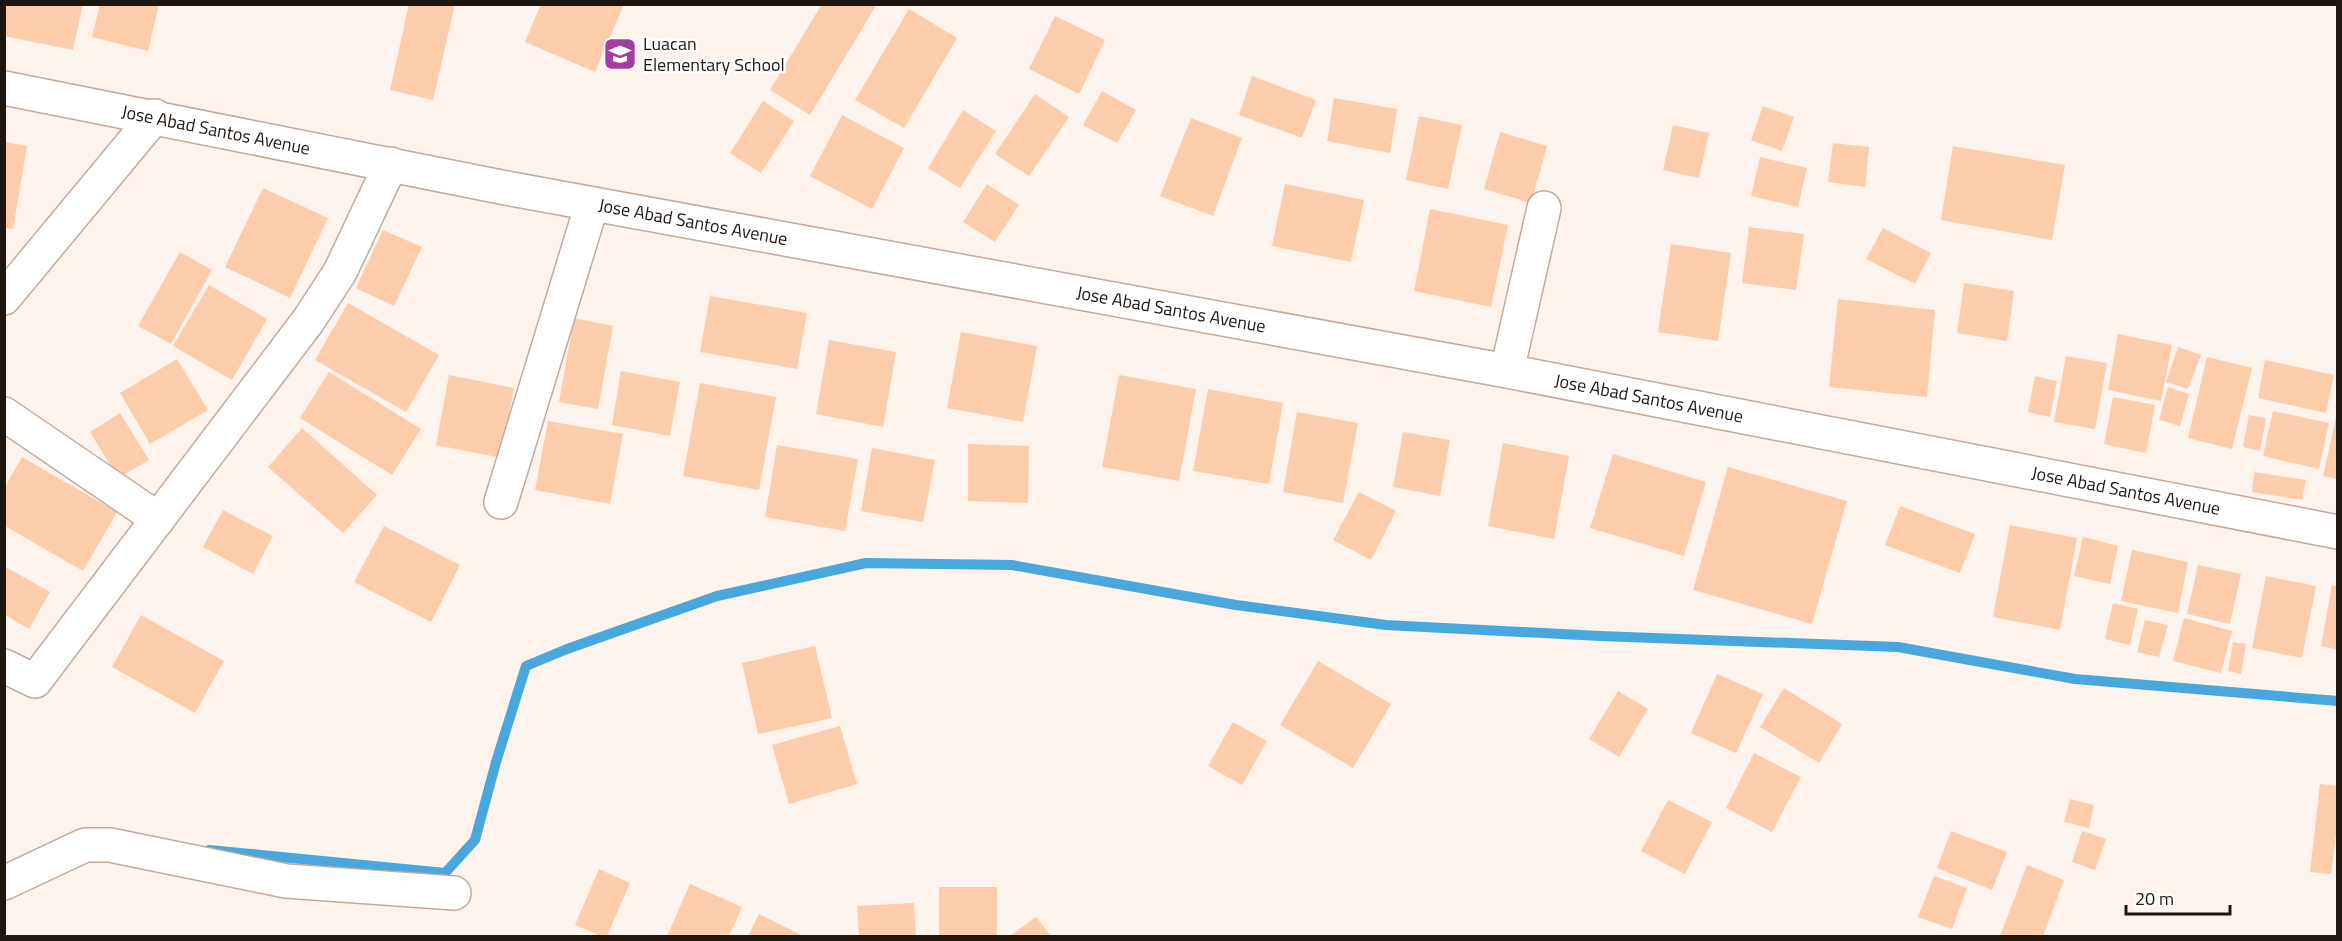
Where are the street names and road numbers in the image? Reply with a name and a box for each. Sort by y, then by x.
street label: Jose Abad Santos Avenue [119,98,313,162]
street label: Jose Abad Santos Avenue [596,191,790,252]
street label: Jose Abad Santos Avenue [1074,279,1268,340]
street label: Jose Abad Santos Avenue [1552,367,1746,429]
street label: Jose Abad Santos Avenue [2029,459,2223,522]

